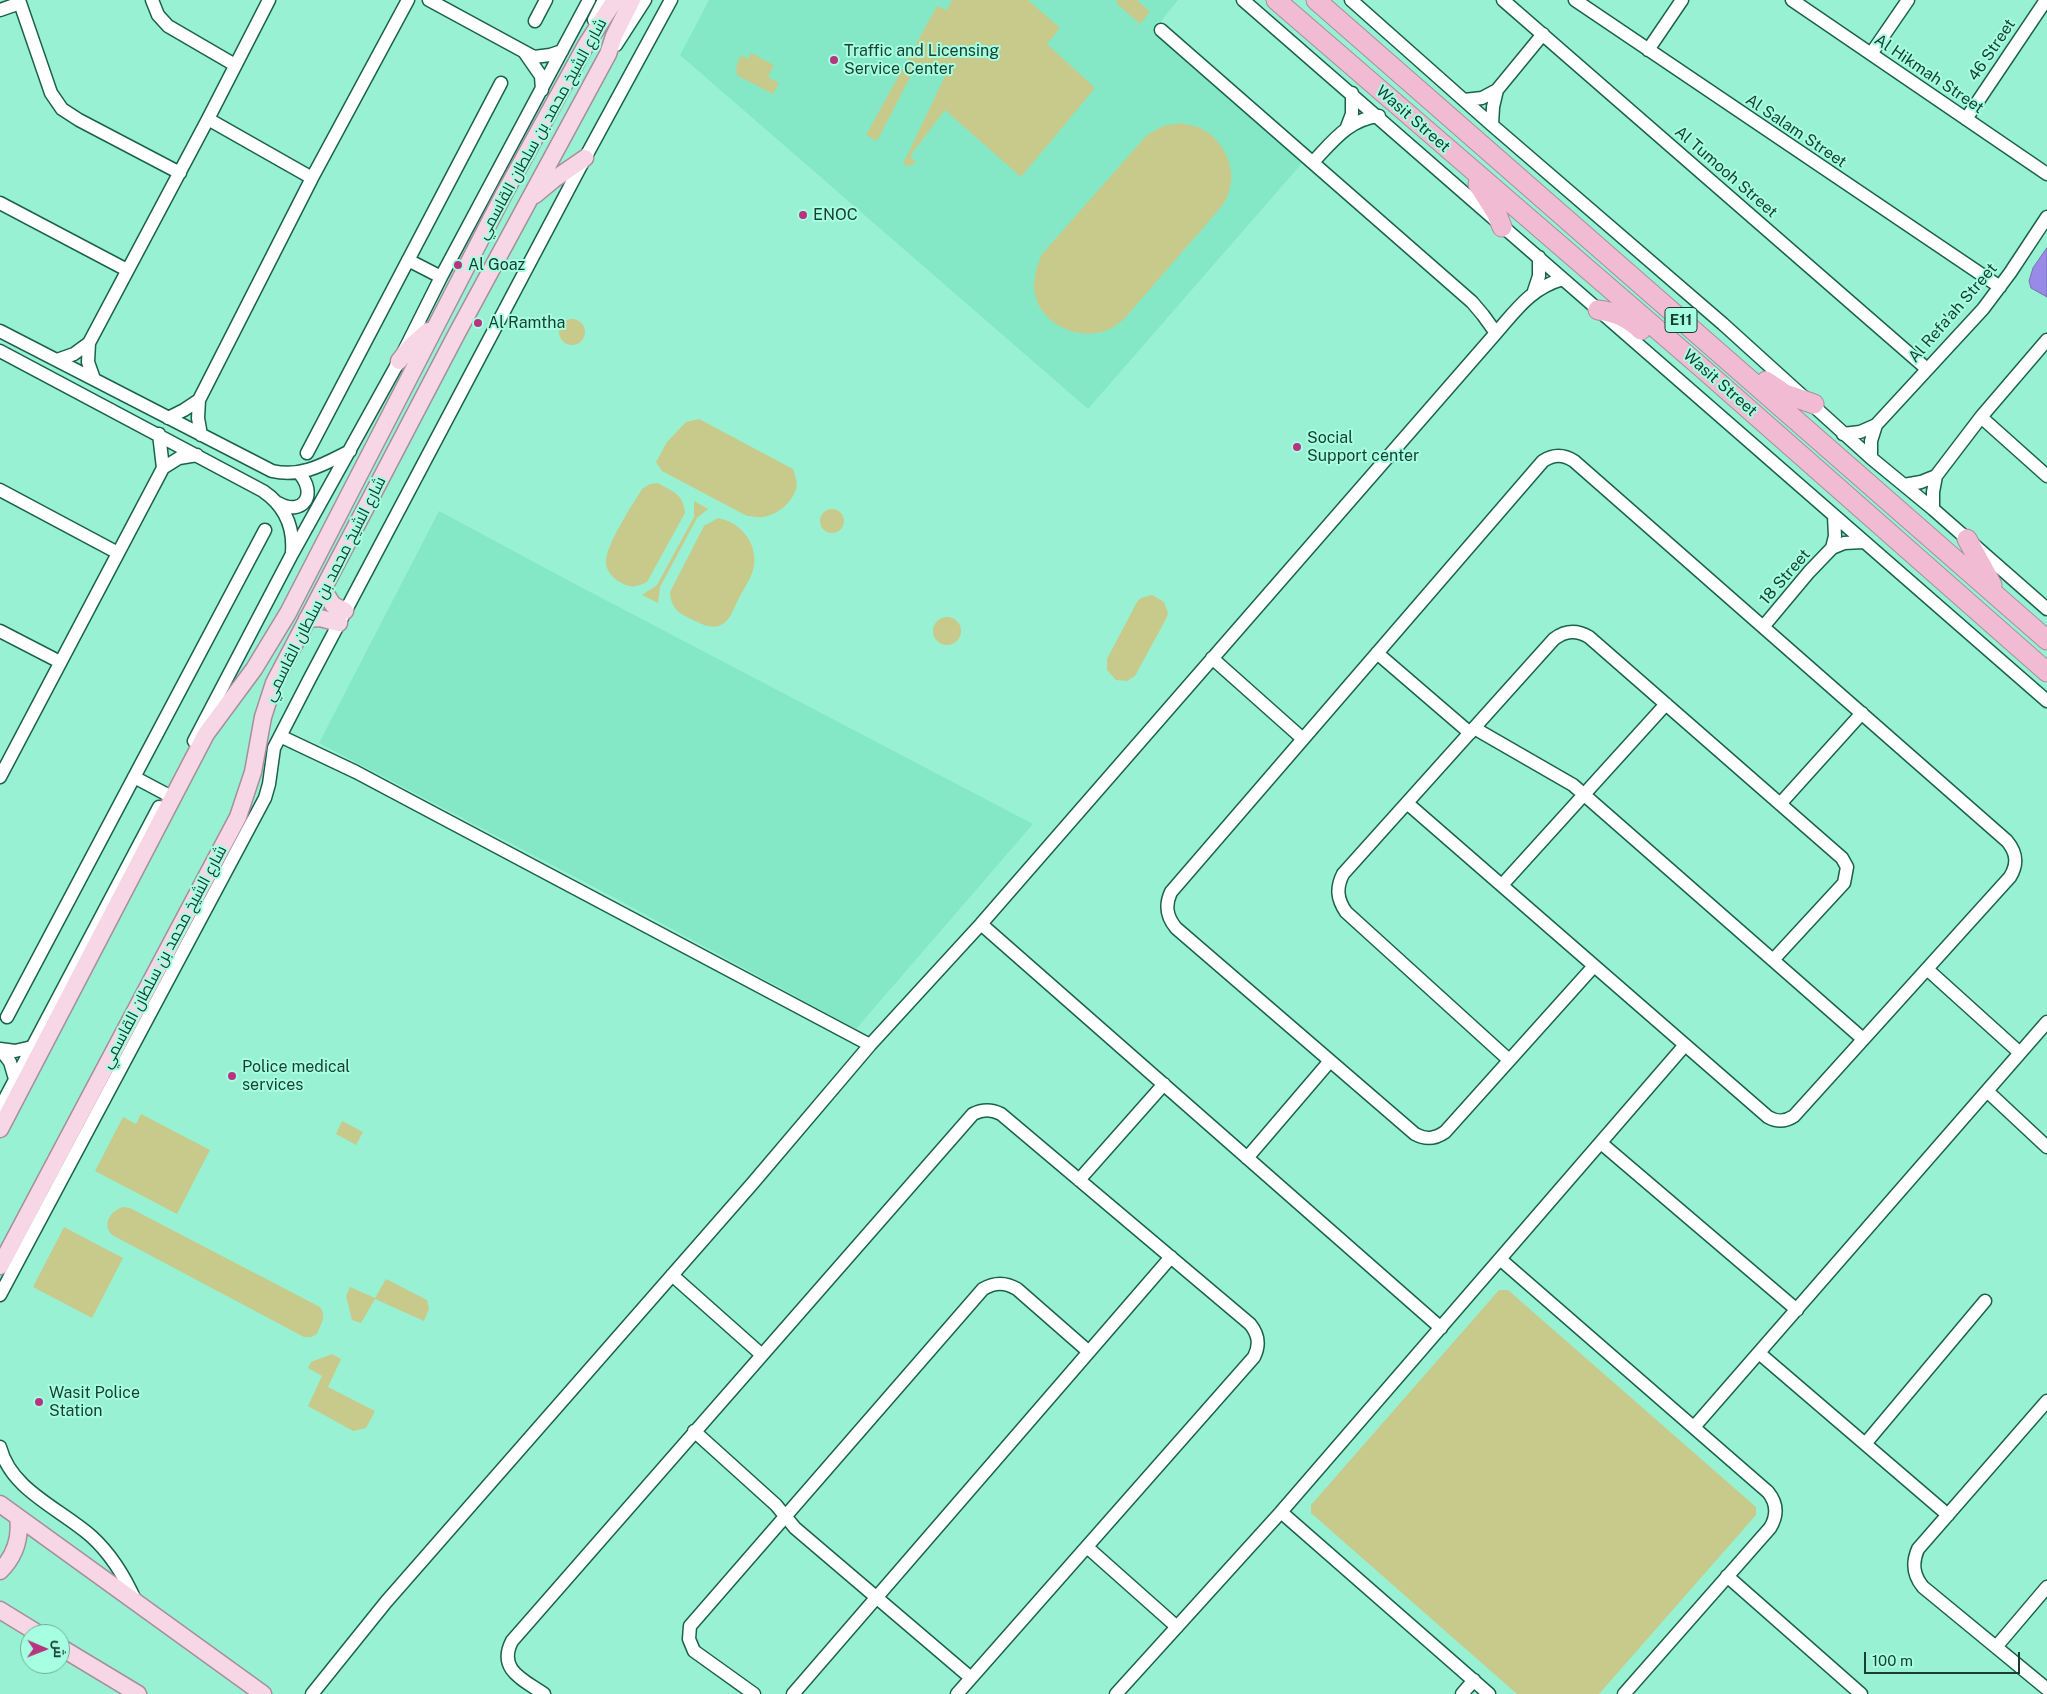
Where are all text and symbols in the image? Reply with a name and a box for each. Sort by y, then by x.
street label: شارع الشيخ محمد بن سلطان القاسمي [473,15,611,243]
street label: 46 Street [1964,15,2020,85]
street label: Al Hikmah Street [1871,30,1987,118]
place label: Traffic and Licensing Service Center [844,41,999,79]
marker: Traffic and Licensing Service Center [828,54,840,66]
street label: Wasit Street [1372,82,1454,156]
street label: Al Salam Street [1742,90,1850,172]
street label: Al Tumooh Street [1671,122,1781,222]
place label: ENOC [813,205,858,225]
marker: ENOC [797,209,809,221]
place label: Al Goaz [468,255,525,275]
marker: Al Goaz [452,259,464,271]
street label: Al Refa'ah Street [1905,259,2001,367]
road number: E11 [1665,308,1697,332]
place label: Al Ramtha [488,313,565,333]
marker: Al Ramtha [472,317,484,329]
street label: Wasit Street [1679,346,1761,420]
place label: Social Support center [1307,428,1419,466]
marker: Social Support center [1291,441,1303,453]
street label: شارع الشيخ محمد بن سلطان القاسمي [260,473,390,705]
street label: 18 Street [1756,545,1814,609]
street label: شارع الشيخ محمد بن سلطان القاسمي [97,842,231,1072]
place label: Police medical services [242,1057,350,1095]
marker: Police medical services [226,1070,238,1082]
place label: Wasit Police Station [49,1383,140,1421]
marker: Wasit Police Station [33,1396,45,1408]
north arrow [20,1624,70,1674]
text: ش [51,1640,67,1658]
scale bar [1867,1642,2023,1674]
text: 100 m [1872,1652,1913,1669]

